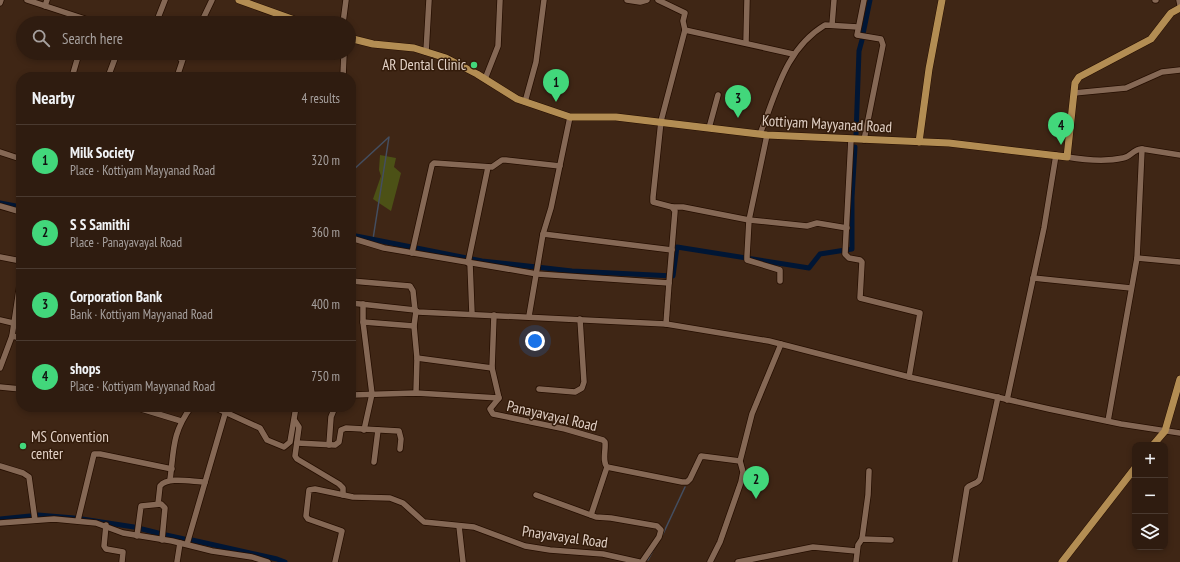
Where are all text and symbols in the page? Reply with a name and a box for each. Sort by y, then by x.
search box [16,16,356,60]
icon: search [30,27,52,49]
text: Search here [62,29,123,48]
place label: AR Dental Clinic [382,55,467,74]
marker: AR Dental Clinic [469,60,479,70]
pin: 1 [543,69,569,102]
pin: 3 [725,85,751,118]
text: Nearby [32,87,75,109]
text: 4 results [301,90,340,107]
street label: Kottiyam Mayyanad Road [761,111,893,136]
pin: 4 [1048,112,1074,145]
text: Milk Society [70,143,134,162]
text: 1 [42,152,48,169]
text: 320 m [311,152,340,169]
text: Place · Kottiyam Mayyanad Road [70,162,215,179]
text: S S Samithi [70,215,130,234]
text: 2 [42,224,48,241]
text: 360 m [311,224,340,241]
text: Place · Panayavayal Road [70,234,182,251]
text: Corporation Bank [70,287,162,306]
text: 3 [42,296,48,313]
text: 400 m [311,296,340,313]
text: Bank · Kottiyam Mayyanad Road [70,306,213,323]
your location [525,331,545,351]
text: shops [70,359,101,378]
text: 4 [42,368,48,385]
text: 750 m [311,368,340,385]
text: Place · Kottiyam Mayyanad Road [70,378,215,395]
street label: Panayavayal Road [505,396,599,435]
place label: MS Convention center [31,427,109,463]
marker: MS Convention center [18,441,28,451]
map controls [1132,442,1168,550]
button: + [1132,442,1168,478]
pin: 2 [743,466,769,499]
button: − [1132,478,1168,514]
button: layers [1132,514,1168,550]
street label: Pnayavayal Road [521,521,609,552]

